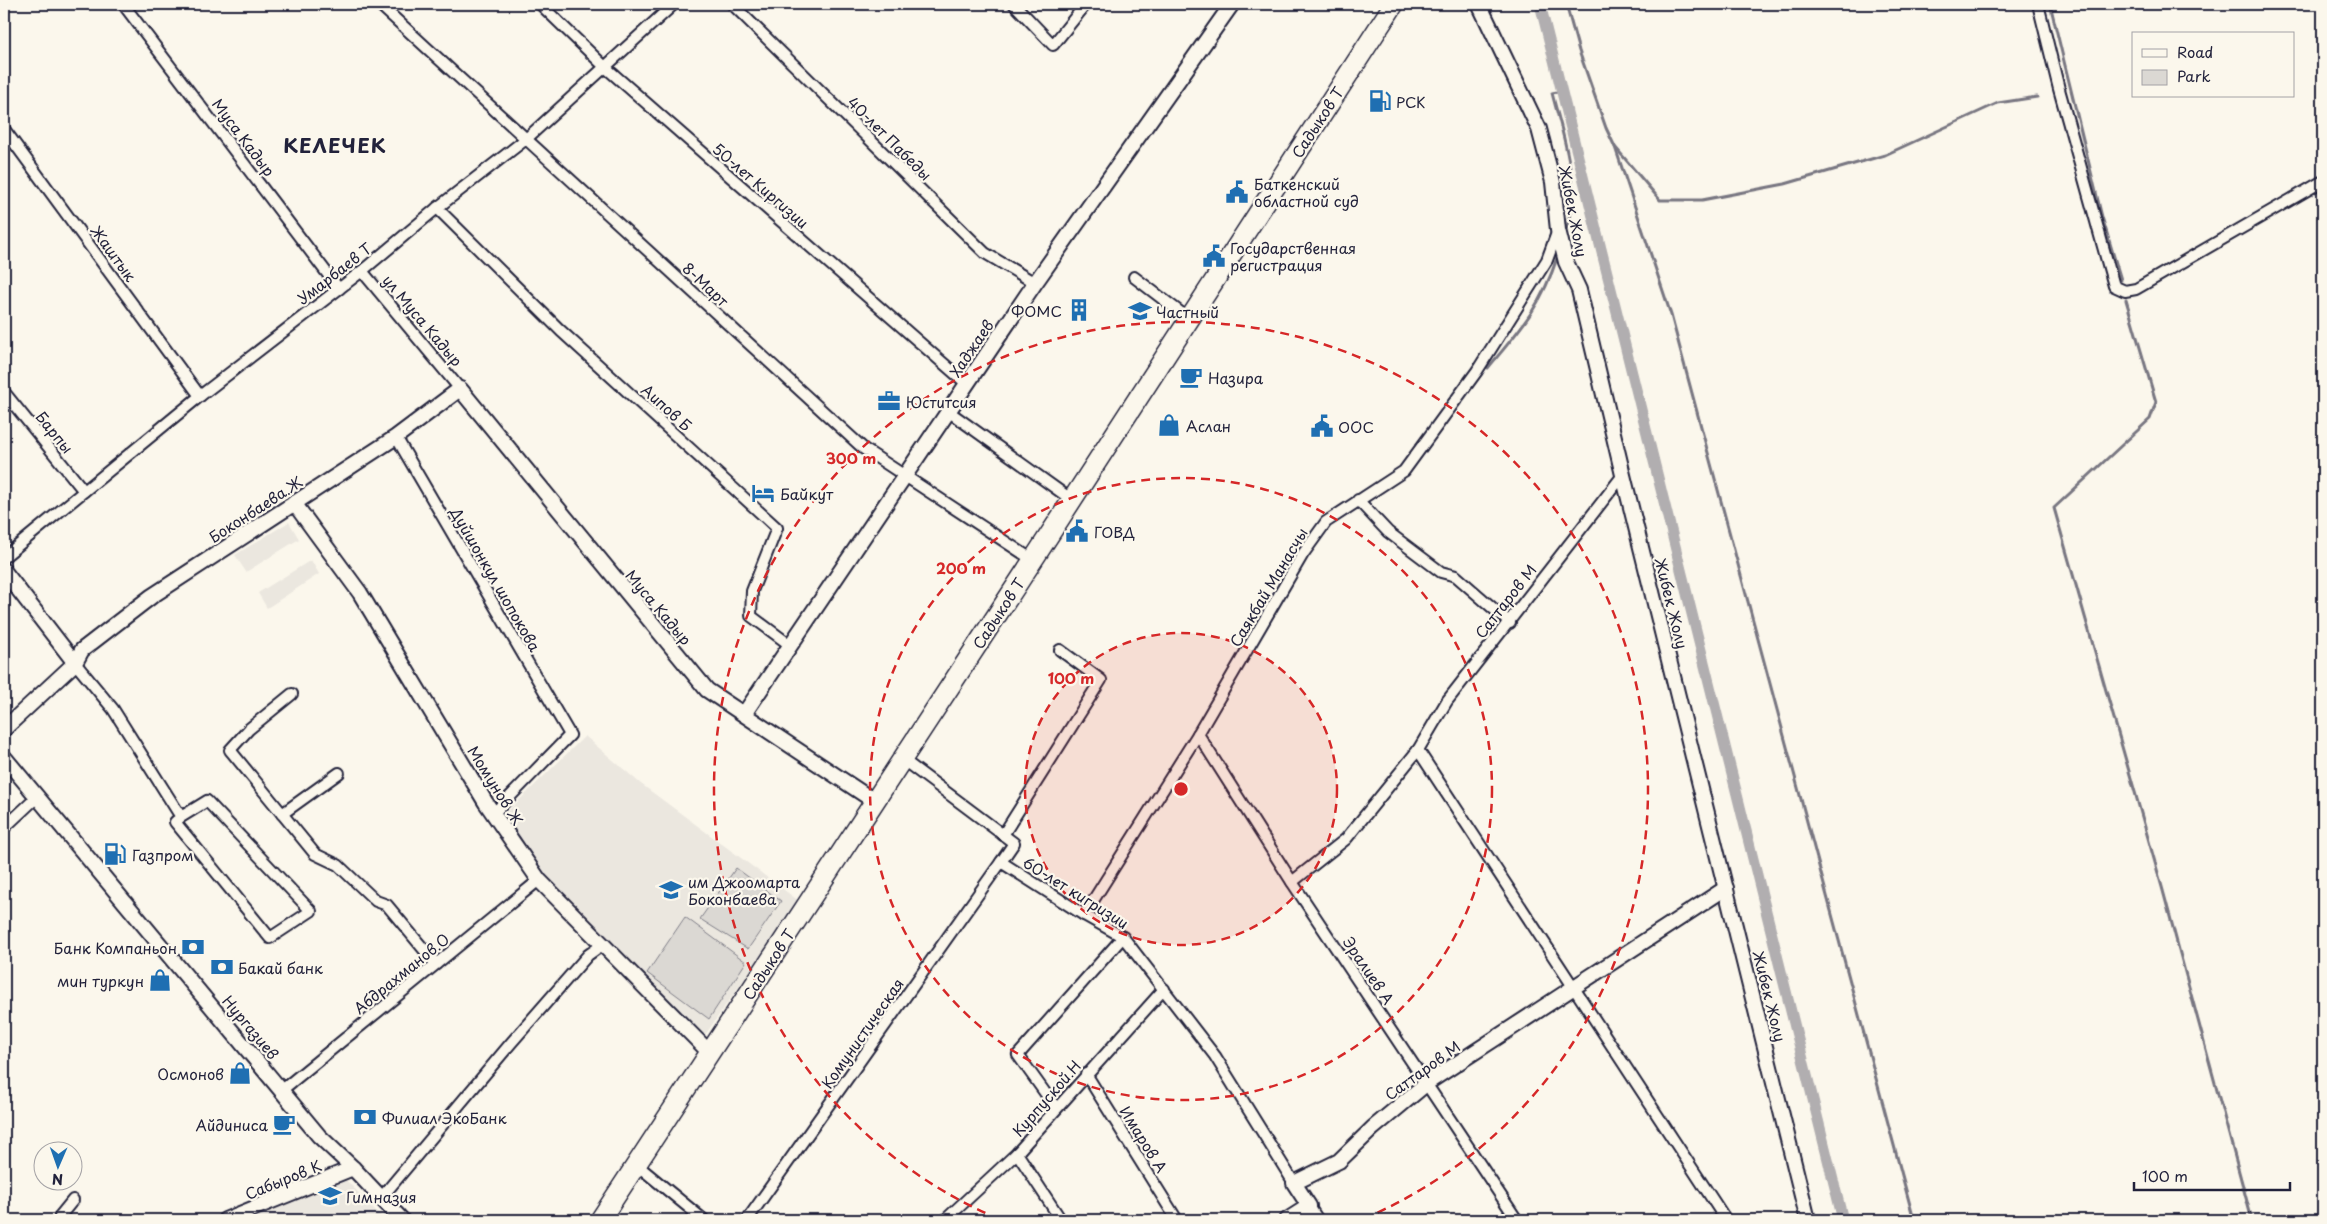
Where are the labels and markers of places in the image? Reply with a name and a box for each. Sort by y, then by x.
fuel station icon: РСК [1367,88,1393,114]
place label: РСК [1396,90,1426,113]
place label: Баткенский областной суд [1254,172,1359,212]
public building icon: Баткенский областной суд [1224,179,1250,205]
place label: Государственная регистрация [1230,236,1356,276]
public building icon: Государственная регистрация [1201,243,1227,269]
building icon: ФОМС [1066,297,1092,323]
school or university icon: Частный [1127,298,1153,324]
place label: ФОМС [1011,299,1062,322]
place label: Частный [1156,300,1219,323]
cafe icon: Назира [1178,364,1204,390]
place label: Назира [1208,366,1264,389]
office icon: Юститсия [876,388,902,414]
place label: Юститсия [906,390,977,413]
shop icon: Аслан [1156,412,1182,438]
public building icon: ООС [1309,413,1335,439]
place label: Аслан [1186,414,1231,437]
place label: ООС [1338,415,1374,438]
hotel icon: Байкут [750,480,776,506]
place label: Байкут [780,482,834,505]
public building icon: ГОВД [1064,518,1090,544]
place label: ГОВД [1094,520,1135,543]
centre of rings [1172,780,1190,798]
fuel station icon: Газпром [102,841,128,867]
place label: Газпром [132,843,194,866]
place label: им Джоомарта Боконбаева [688,870,801,910]
school or university icon: им Джоомарта Боконбаева [658,877,684,903]
bank icon: Банк Компаньон [180,934,206,960]
place label: Банк Компаньон [54,936,177,959]
bank icon: Бакай банк [209,954,235,980]
place label: Бакай банк [238,956,323,979]
shop icon: мин туркун [147,967,173,993]
place label: мин туркун [57,969,144,992]
shop icon: Осмонов [227,1060,253,1086]
place label: Осмонов [157,1062,224,1085]
bank icon: Филиал ЭкоБанк [352,1104,378,1130]
place label: Филиал ЭкоБанк [382,1106,507,1129]
cafe icon: Айдиниса [271,1111,297,1137]
place label: Айдиниса [196,1113,269,1136]
school or university icon: Гимназия [317,1183,343,1209]
place label: Гимназия [346,1185,417,1208]

